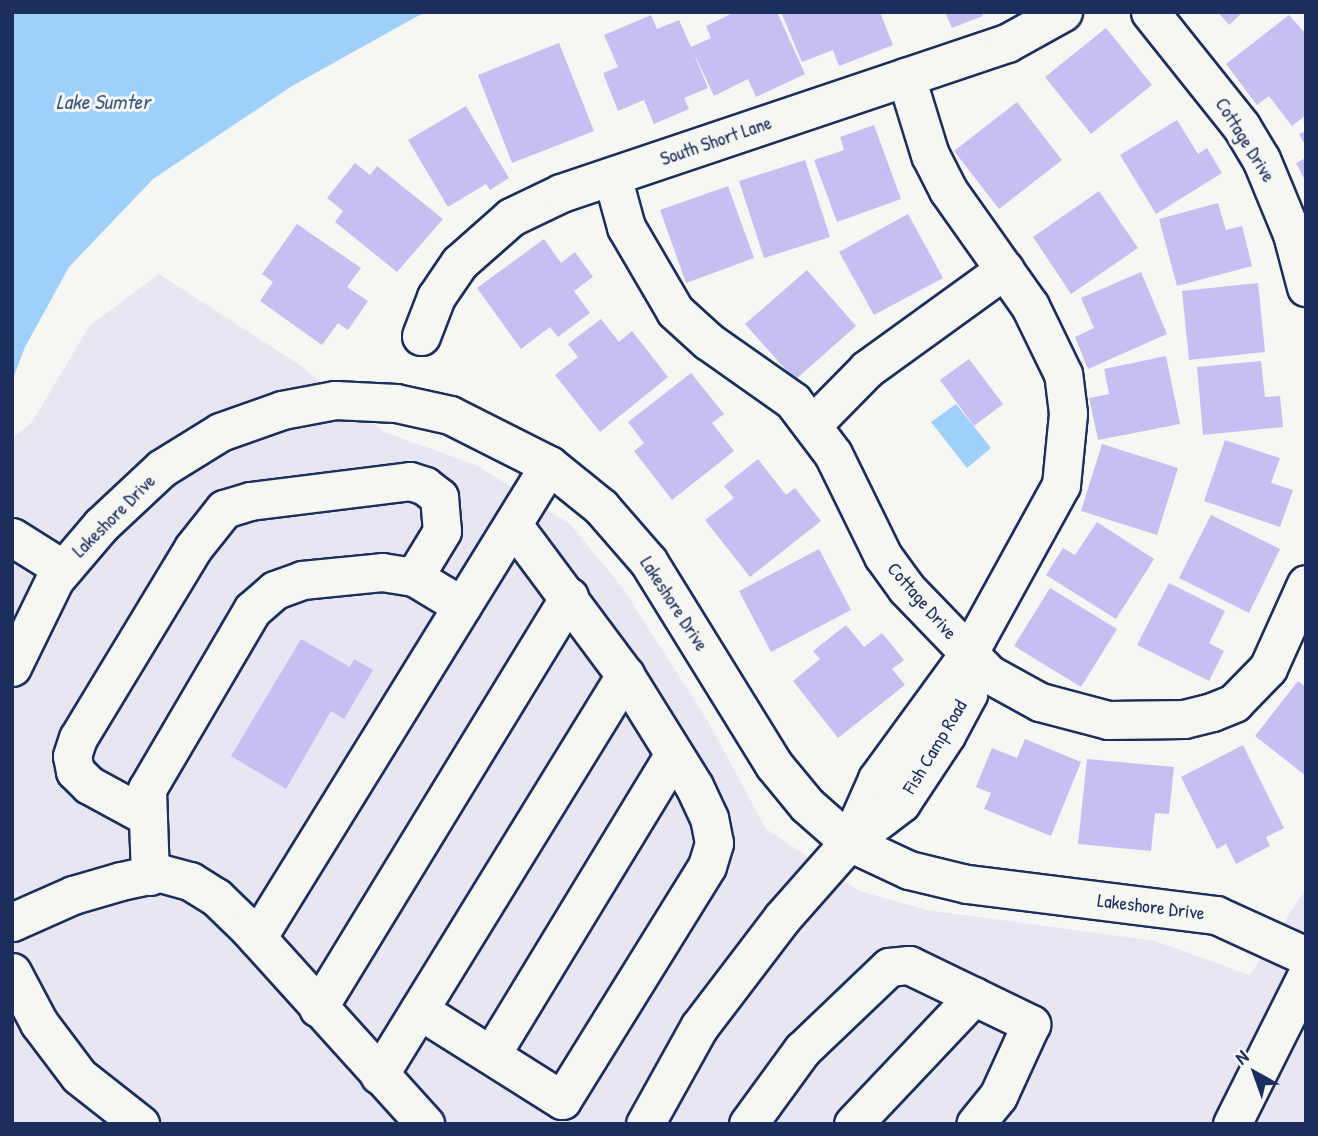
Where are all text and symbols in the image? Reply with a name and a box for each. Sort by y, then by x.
water label: Lake Sumter [56,89,150,115]
street label: Cottage Drive [1210,94,1280,186]
street label: South Short Lane [657,111,775,171]
street label: Lakeshore Drive [68,470,160,562]
street label: Lakeshore Drive [635,553,713,655]
street label: Cottage Drive [882,558,962,644]
street label: Fish Camp Road [898,696,972,798]
street label: Lakeshore Drive [1096,889,1206,925]
north arrow [1220,1038,1290,1108]
text: N [1229,1044,1254,1070]

